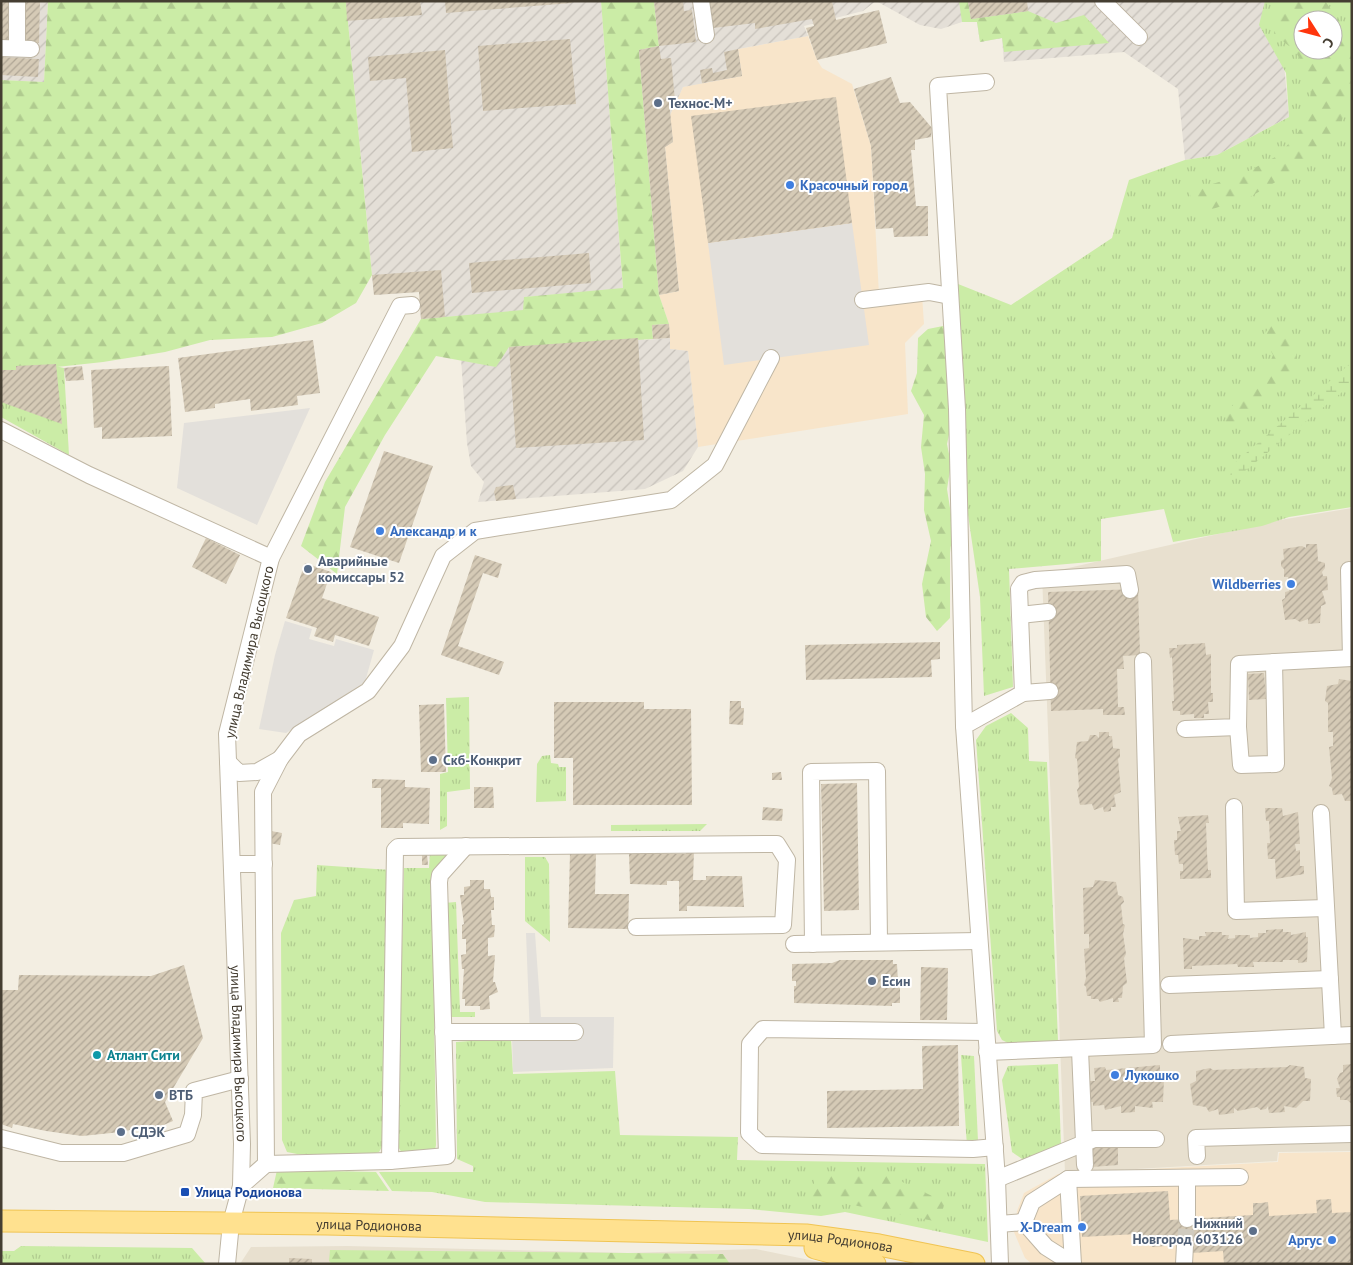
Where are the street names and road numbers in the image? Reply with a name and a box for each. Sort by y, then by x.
street label: улица Владимира Высоцкого [220,564,278,740]
street label: улица Владимира Высоцкого [226,965,251,1142]
street label: улица Родионова [316,1215,422,1235]
street label: улица Родионова [788,1226,895,1257]

